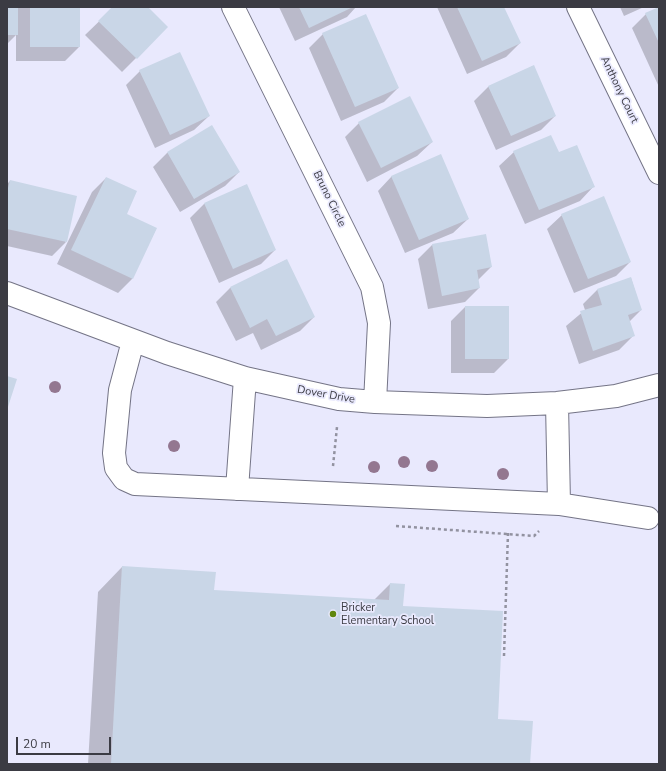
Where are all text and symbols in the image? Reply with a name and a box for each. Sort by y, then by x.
street label: Anthony Court [597,55,641,125]
street label: Bruno Circle [310,169,348,229]
street label: Dover Drive [296,383,356,407]
place label: Bricker Elementary School [341,601,434,627]
marker: Bricker Elementary School [328,609,338,619]
scale bar [18,729,113,755]
text: 20 m [23,736,51,752]

